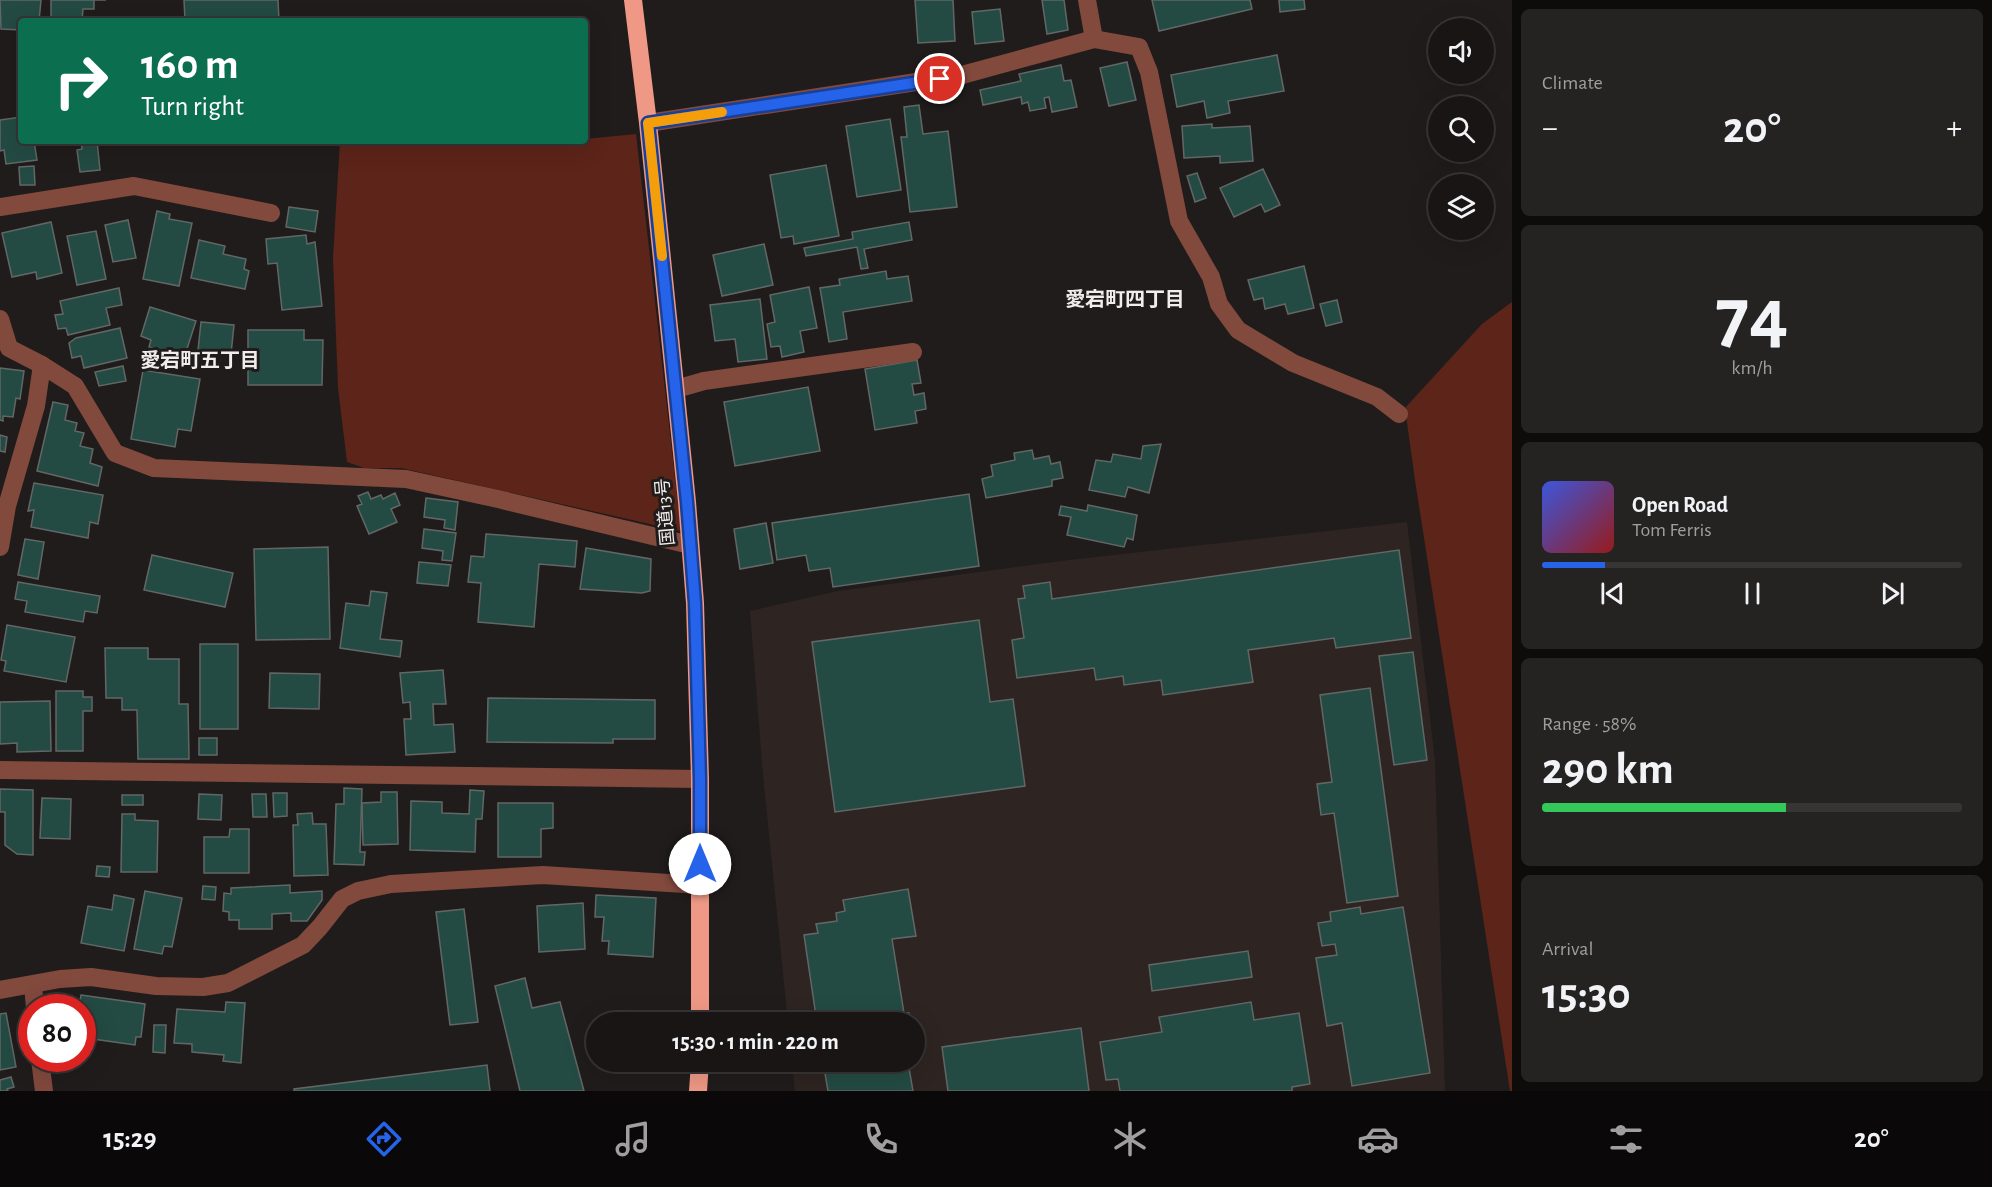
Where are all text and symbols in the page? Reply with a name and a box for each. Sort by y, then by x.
map controls [1428,18,1494,240]
button: sound [1428,18,1494,84]
icon: right [42,42,120,120]
text: 160 m [141,44,239,86]
pin [914,53,965,104]
icon: arrive [923,62,956,95]
text: Climate [1542,73,1603,93]
text: Turn right [141,93,244,120]
button: search [1428,96,1494,162]
text: 20° [1723,106,1781,151]
text: − [1542,112,1558,145]
text: + [1946,112,1962,145]
button: layers [1428,174,1494,240]
text: 74 [1716,278,1788,356]
district label: 愛宕町四丁目 [1065,288,1185,310]
district label: 愛宕町五丁目 [140,349,260,371]
text: km/h [1731,358,1773,378]
street label: 国道13号 [652,478,678,547]
text: Open Road [1632,494,1728,516]
text: Tom Ferris [1632,520,1712,540]
icon: previous [1596,577,1629,610]
icon: pause [1736,577,1769,610]
icon: next [1876,577,1909,610]
text: Range · 58% [1542,714,1637,734]
text: 290 km [1542,747,1674,792]
position arrow [668,832,732,896]
text: Arrival [1542,939,1593,959]
text: 15:30 [1542,972,1631,1017]
speed limit sign: 80 [18,994,96,1072]
text: 15:30 · 1 min · 220 m [672,1031,839,1053]
icon: directions [363,1118,405,1160]
icon: music [612,1118,654,1160]
icon: phone [860,1118,902,1160]
icon: climate [1109,1118,1151,1160]
icon: car [1357,1118,1399,1160]
icon: filters [1605,1118,1647,1160]
text: 15:29 [103,1125,157,1152]
text: 20° [1854,1125,1889,1152]

